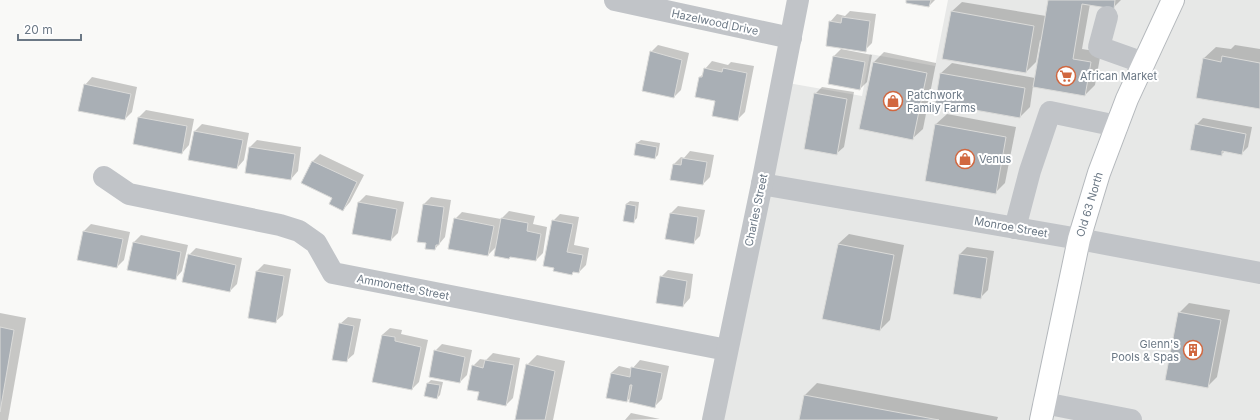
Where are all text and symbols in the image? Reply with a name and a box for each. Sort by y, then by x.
street label: Hazelwood Drive [670,6,760,38]
scale bar [18,16,81,42]
text: 20 m [24,22,53,37]
supermarket icon: African Market [1055,65,1077,87]
place label: African Market [1080,69,1157,83]
place label: Patchwork Family Farms [907,88,976,115]
shop icon: Patchwork Family Farms [882,90,904,112]
shop icon: Venus [954,148,976,170]
place label: Venus [979,152,1011,166]
street label: Old 63 North [1073,170,1106,239]
street label: Charles Street [741,172,771,248]
street label: Monroe Street [973,214,1049,240]
street label: Ammonette Street [356,271,451,303]
place label: Glenn's Pools & Spas [1111,337,1179,364]
building icon: Glenn's Pools & Spas [1182,339,1204,361]

